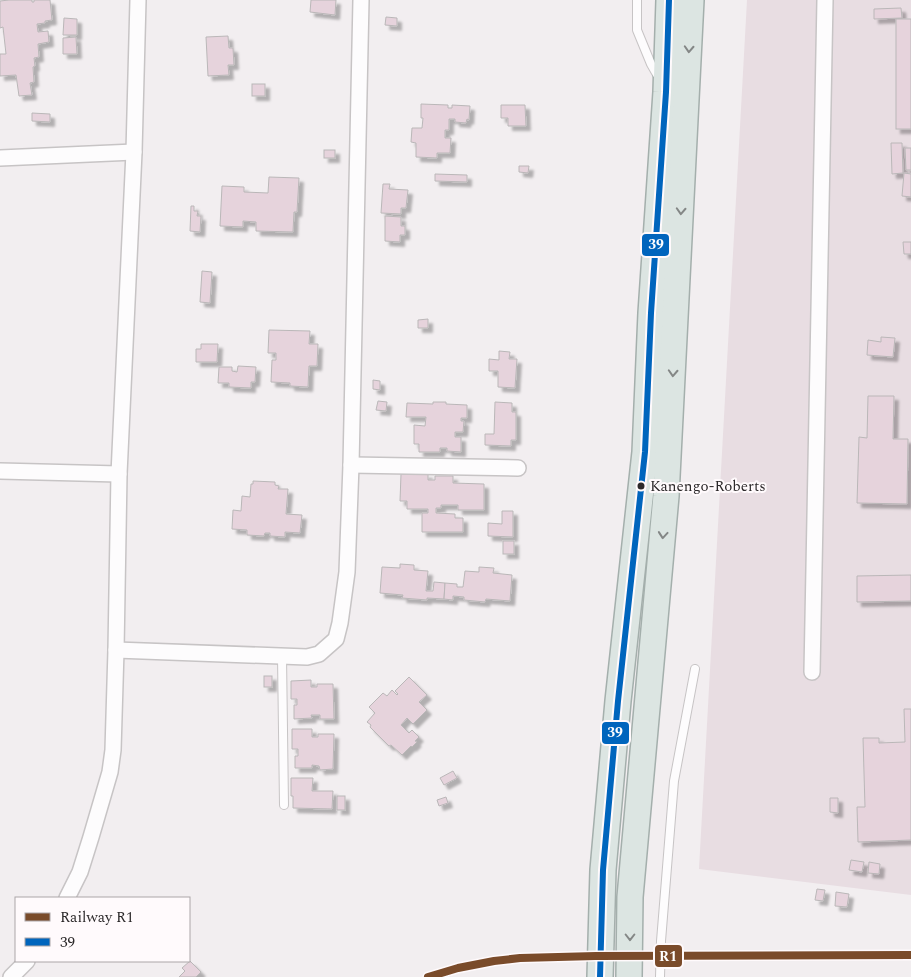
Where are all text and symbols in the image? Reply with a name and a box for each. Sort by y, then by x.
one-way arrow [683,45,694,53]
one-way arrow [675,207,686,215]
line badge: 39 [641,233,670,257]
text: 39 [648,234,664,255]
one-way arrow [667,370,678,378]
place label: Kanengo-Roberts [650,475,766,498]
marker: Kanengo-Roberts [636,481,646,491]
one-way arrow [657,532,668,540]
line badge: 39 [601,721,630,745]
text: 39 [607,722,623,743]
legend [15,897,190,962]
text: Railway R1 [60,906,133,929]
text: 39 [60,931,75,954]
one-way arrow [625,934,635,941]
line badge: R1 [654,944,683,968]
text: R1 [659,946,677,967]

